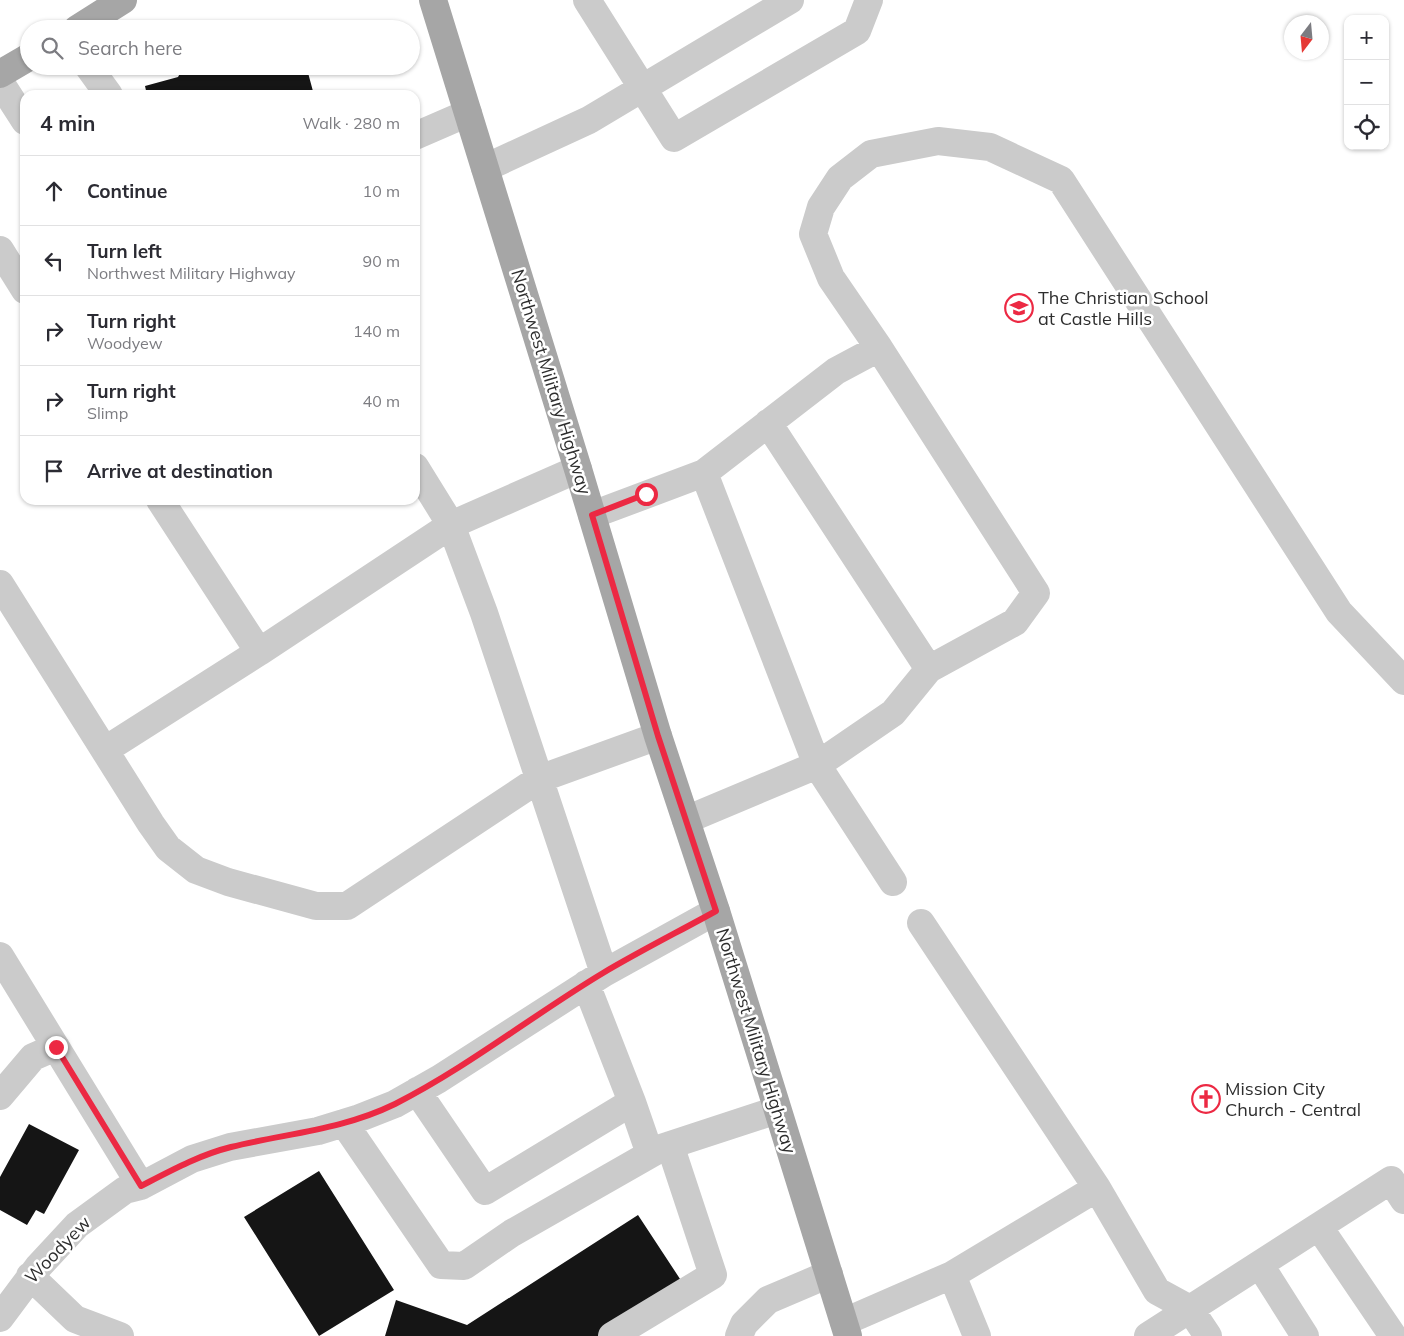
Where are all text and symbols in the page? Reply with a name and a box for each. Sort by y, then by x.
north arrow [1284,15,1329,60]
map controls [1344,15,1389,150]
button: + [1344,15,1389,60]
search box [20,20,420,75]
icon: search [38,34,66,62]
text: Search here [78,36,182,60]
button: − [1344,60,1389,105]
button: locate [1344,105,1389,150]
text: 4 min [40,110,95,136]
text: Walk · 280 m [302,113,400,133]
icon: ahead [40,177,68,205]
text: Continue [87,179,167,203]
text: 10 m [363,181,400,201]
text: Turn left [87,239,162,263]
icon: left [40,247,68,275]
text: 90 m [363,251,400,271]
text: Northwest Military Highway [87,263,295,283]
street label: Northwest Military Highway [506,266,597,498]
place label: The Christian School at Castle Hills [1038,286,1209,330]
school or university icon: The Christian School at Castle Hills [1004,293,1034,323]
text: Turn right [87,309,176,333]
icon: right [40,317,68,345]
text: 140 m [353,321,400,341]
text: Woodyew [87,333,163,353]
text: Turn right [87,379,176,403]
icon: right [40,387,68,415]
text: 40 m [363,391,400,411]
text: Slimp [87,403,128,423]
icon: arrive [40,457,68,485]
text: Arrive at destination [87,459,273,483]
route start [635,483,658,506]
street label: Northwest Military Highway [711,925,802,1157]
route end [45,1036,68,1059]
place label: Mission City Church - Central [1225,1077,1361,1121]
church icon: Mission City Church - Central [1191,1084,1221,1114]
street label: Woodyew [20,1211,96,1288]

